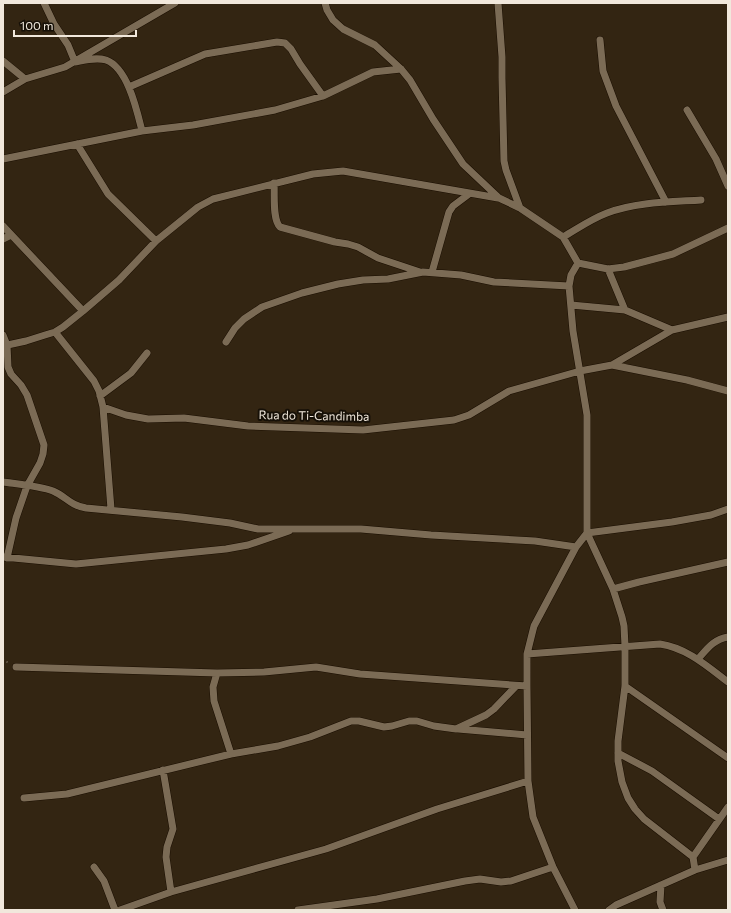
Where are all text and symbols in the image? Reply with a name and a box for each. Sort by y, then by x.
scale bar [14,12,136,38]
text: 100 m [20,18,54,32]
street label: Rua do Ti-Candimba [259,407,369,423]

